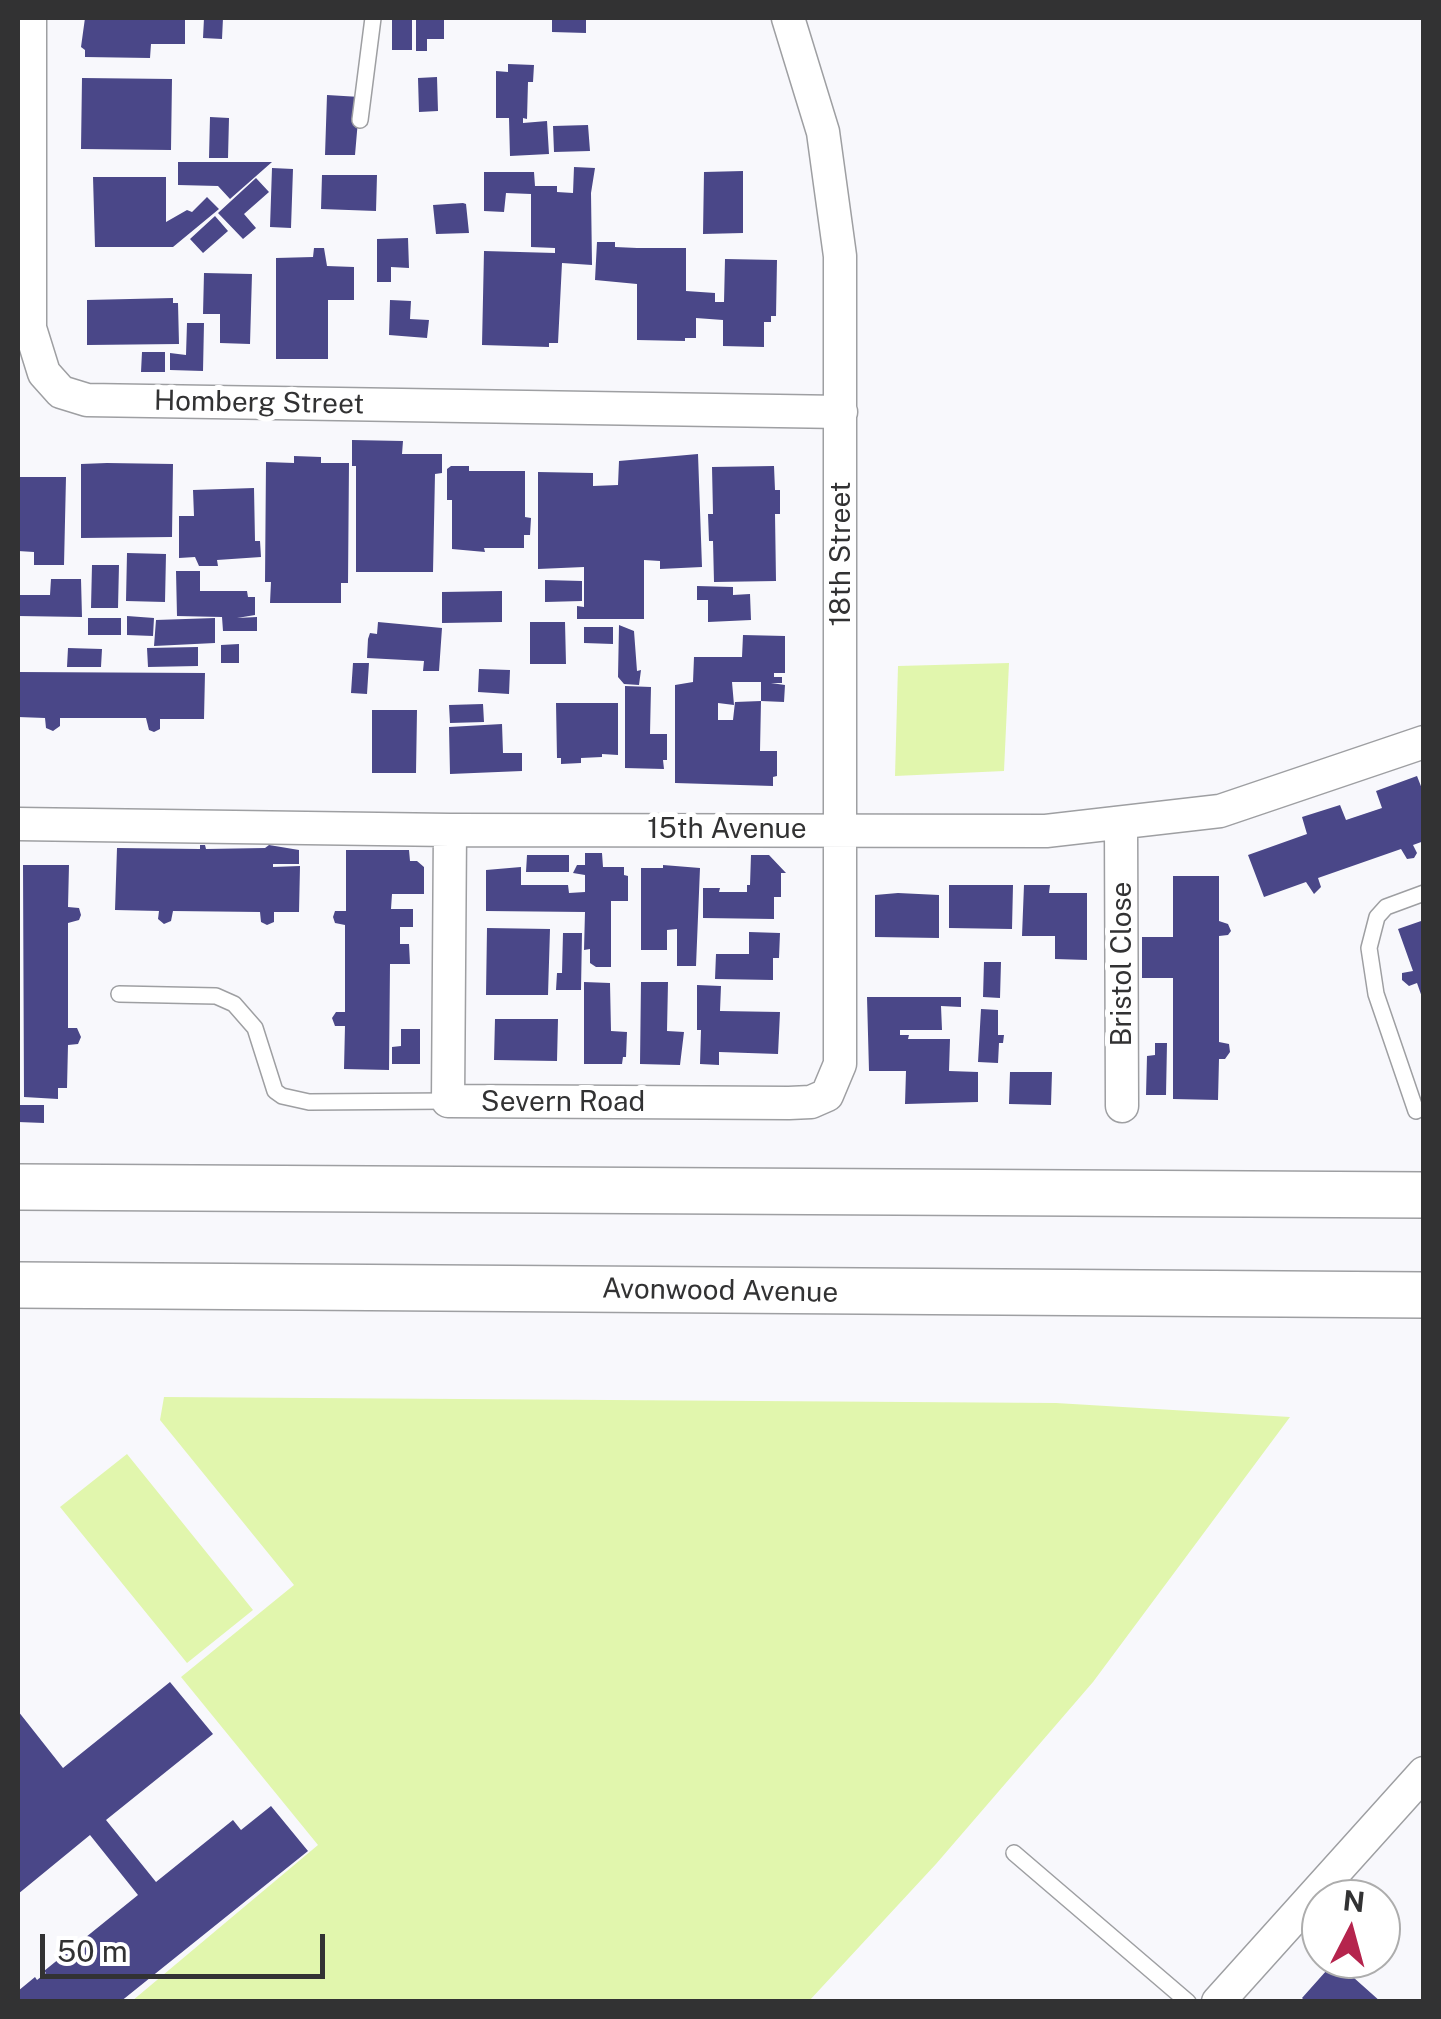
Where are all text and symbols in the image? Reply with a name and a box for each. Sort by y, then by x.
street label: Homberg Street [154,384,364,422]
street label: 18th Street [824,481,858,627]
street label: 15th Avenue [647,812,807,846]
street label: Bristol Close [1105,882,1139,1046]
street label: Severn Road [481,1085,645,1119]
street label: Avonwood Avenue [601,1272,839,1310]
north arrow [1301,1879,1401,1979]
text: N [1341,1883,1367,1918]
scale bar [45,1914,330,1976]
text: 50 m [57,1933,128,1969]

